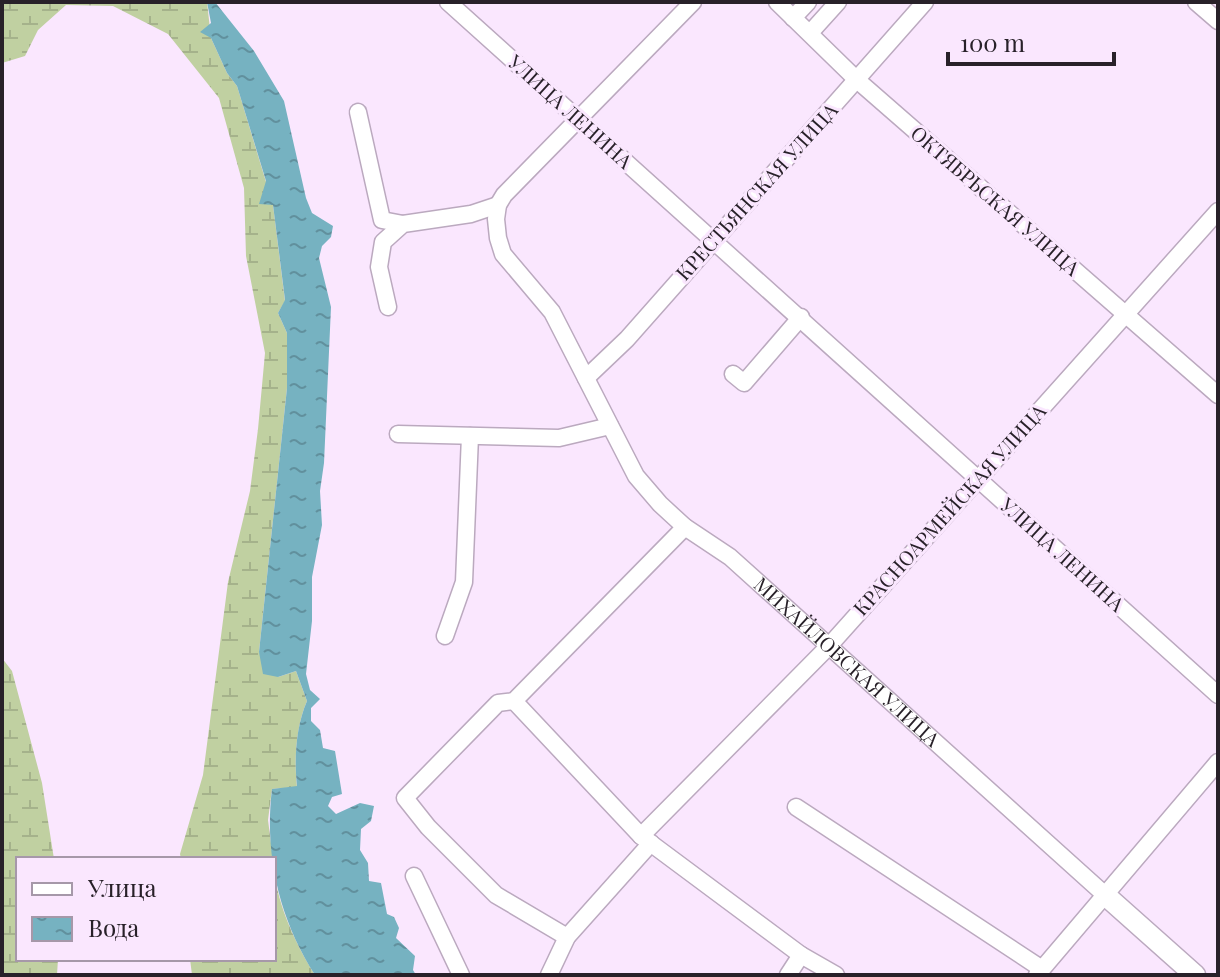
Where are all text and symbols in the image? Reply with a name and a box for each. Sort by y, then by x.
scale bar [948,16,1114,66]
text: 100 m [960,26,1025,58]
street label: УЛИЦА ЛЕНИНА [502,47,639,174]
street label: КРЕСТЬЯНСКАЯ УЛИЦА [669,96,843,285]
street label: ОКТЯБРЬСКАЯ УЛИЦА [906,119,1086,281]
street label: КРАСНОАРМЕЙСКАЯ УЛИЦА [847,397,1052,621]
street label: УЛИЦА ЛЕНИНА [994,490,1131,617]
street label: МИХАЙЛОВСКАЯ УЛИЦА [749,570,947,752]
legend [16,857,276,961]
text: Улица [87,871,157,903]
text: Вода [88,911,139,943]

